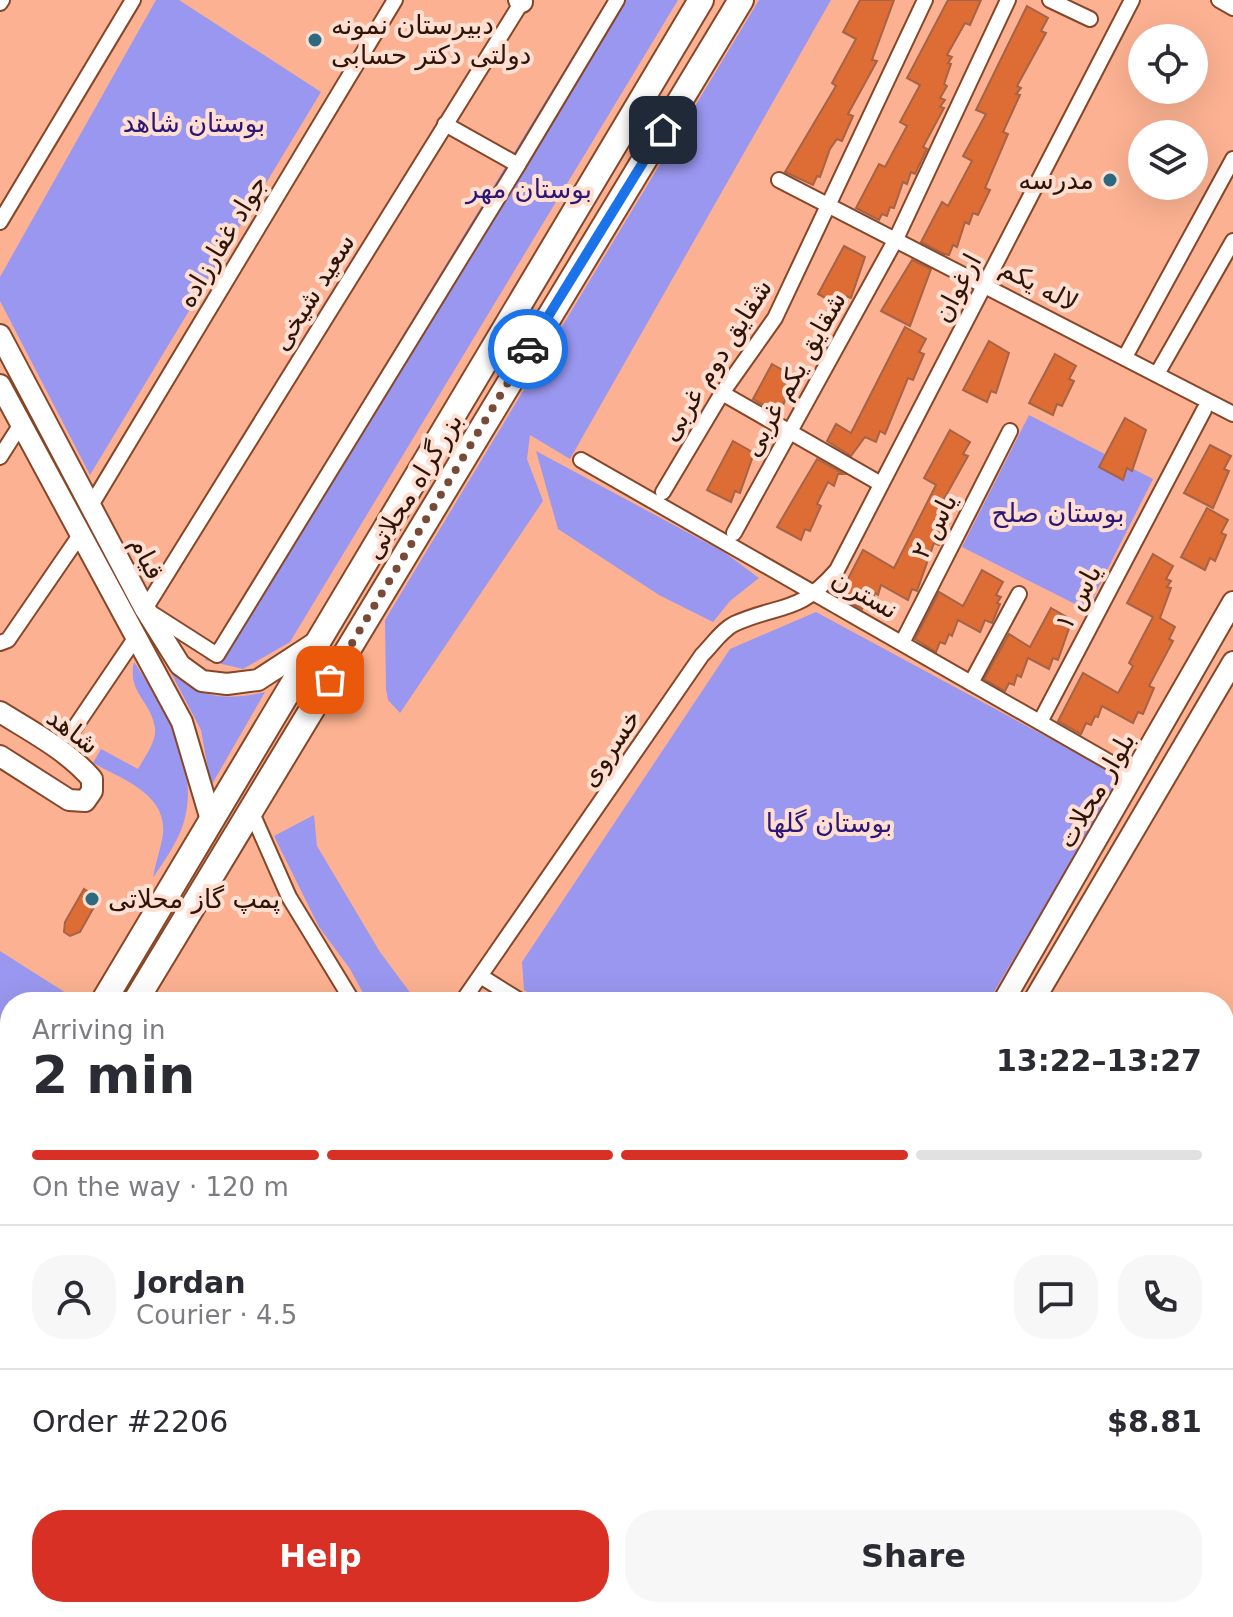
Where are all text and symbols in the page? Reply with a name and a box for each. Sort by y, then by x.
place label: دبیرستان نمونه دولتی دکتر حسابی [331,10,531,71]
map controls [1128,24,1208,200]
button: locate [1128,24,1208,104]
marker: دبیرستان نمونه دولتی دکتر حسابی [306,31,324,49]
pin [629,96,697,164]
park label: بوستان شاهد [123,108,265,139]
icon: home [641,108,685,152]
button: layers [1128,120,1208,200]
place label: مدرسه [1018,165,1094,195]
street label: جواد غفارزاده [171,170,274,313]
marker: مدرسه [1101,171,1119,189]
park label: بوستان مهر [464,174,592,205]
street label: سعید شیخی [265,228,361,356]
street label: ارغوان [927,249,988,328]
street label: لاله یکم [994,252,1083,319]
street label: شقایق دوم غربی [654,273,779,447]
street label: شقایق یکم غربی [736,286,853,462]
courier [488,309,568,389]
icon: car [506,327,550,371]
street label: بزرگراه محلاتی [358,408,469,565]
street label: یاس ۲ [905,488,963,564]
park label: بوستان صلح [991,498,1125,529]
street label: قیام [123,531,171,585]
street label: یاس ۱ [1049,559,1107,635]
street label: نسترن [826,563,904,626]
pin [296,646,364,714]
icon: bag [308,658,352,702]
street label: شاهد [41,702,105,760]
street label: خسروی [573,704,647,793]
street label: بلوار محلات [1051,727,1142,853]
park label: بوستان گلها [766,808,892,839]
place label: پمپ گاز محلاتی [108,884,280,914]
marker: پمپ گاز محلاتی [83,890,101,908]
text: Arriving in [32,1015,166,1045]
text: 13:22–13:27 [996,1043,1202,1078]
text: 2 min [32,1045,195,1105]
text: On the way · 120 m [32,1172,289,1202]
button: person [32,1255,116,1339]
button: chat [1014,1255,1098,1339]
button: phone [1118,1255,1202,1339]
text: Jordan [136,1265,246,1300]
text: Courier · 4.5 [136,1300,297,1330]
text: Order #2206 [32,1404,228,1439]
text: $8.81 [1107,1404,1202,1439]
button: Help [32,1510,609,1602]
button: Share [625,1510,1202,1602]

